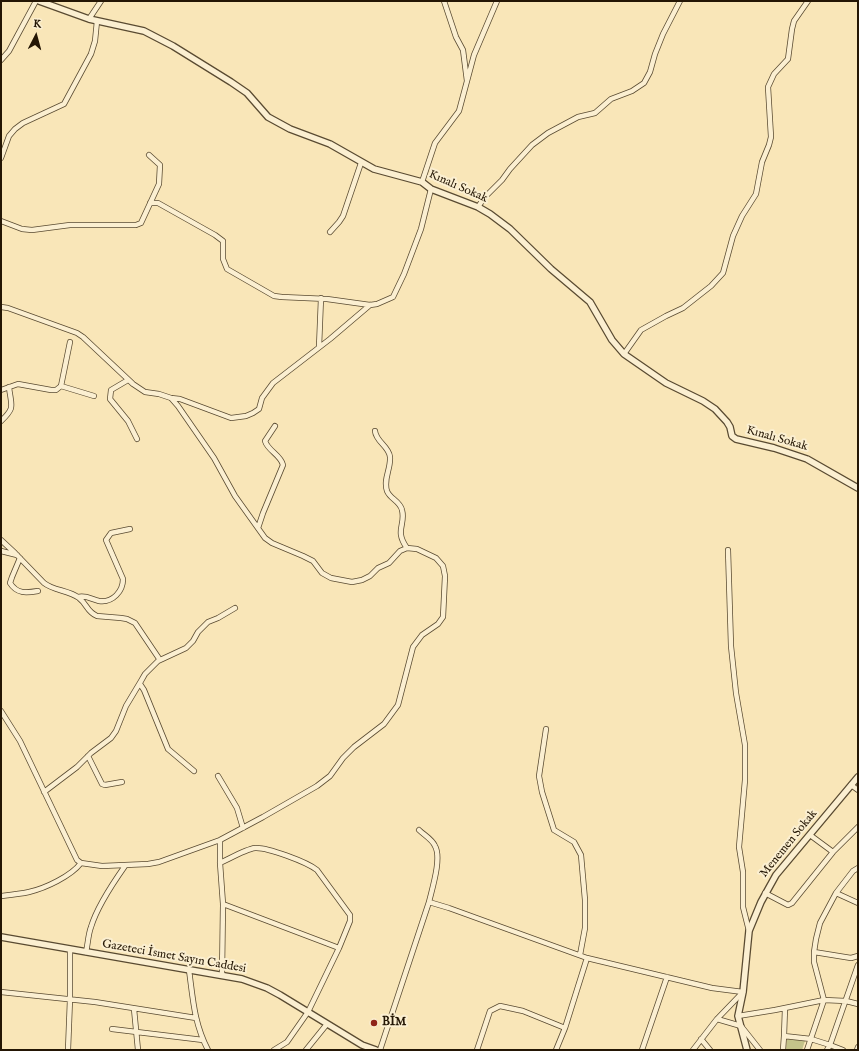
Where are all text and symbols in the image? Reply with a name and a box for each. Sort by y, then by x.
north arrow [16,16,56,56]
text: K [33,17,42,31]
street label: Kınalı Sokak [426,168,490,206]
street label: Kınalı Sokak [745,423,809,455]
street label: Menemen Sokak [757,807,821,881]
street label: Gazeteci İsmet Sayın Caddesi [101,937,247,977]
place label: BİM [382,1016,406,1030]
marker: BİM [369,1018,379,1028]

